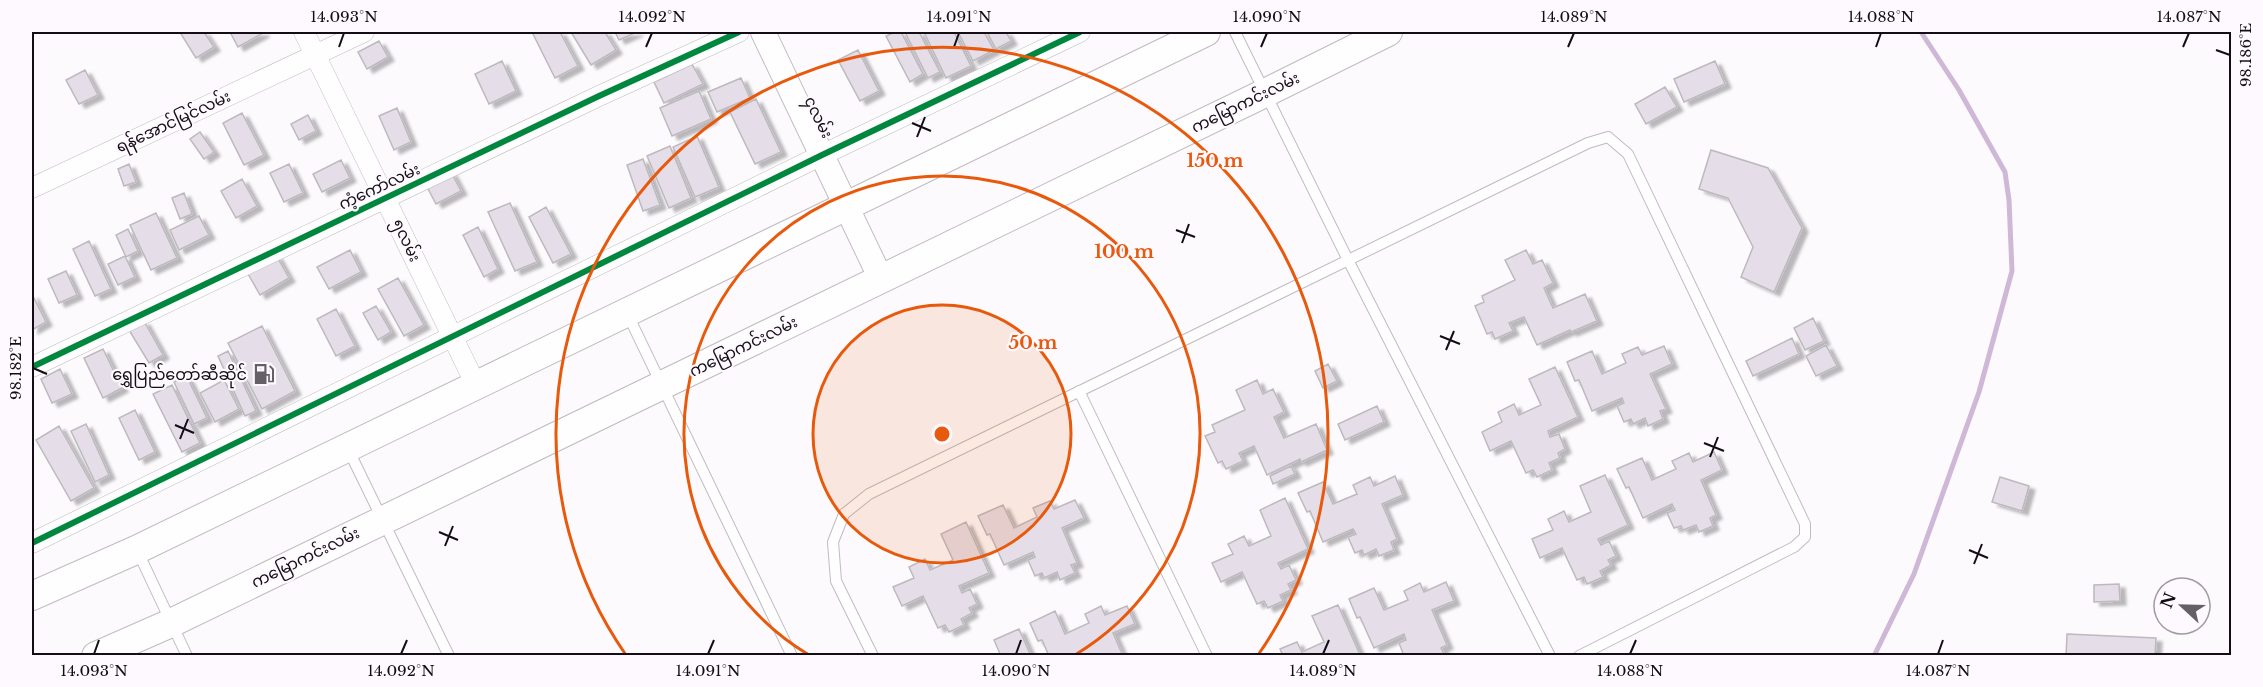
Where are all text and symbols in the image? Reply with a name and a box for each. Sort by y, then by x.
text: 14.093°N [310,7,378,26]
text: 14.092°N [618,7,686,26]
text: 14.091°N [927,7,991,26]
text: 14.090°N [1233,7,1301,26]
text: 14.089°N [1540,7,1608,26]
text: 14.088°N [1848,7,1914,26]
text: 14.087°N [2156,7,2222,26]
text: 98.186°E [2236,23,2255,87]
street label: ကမြောကင်းလမ်း [1187,66,1304,140]
street label: ရန်အောင်မြင်လမ်း [112,85,235,160]
street label: ၄လမ်း [797,92,839,143]
text: 150 m [1187,150,1244,172]
street label: ကံ့ကော်လမ်း [335,158,423,214]
street label: ၅လမ်း [385,215,427,266]
text: 100 m [1094,241,1154,263]
street label: ကမြောကင်းလမ်း [685,310,802,384]
text: 50 m [1009,332,1058,354]
text: 98.182°E [6,336,25,400]
fuel station icon: ရွှေပြည်တော်ဆီဆိုင် [252,362,276,386]
place label: ရွှေပြည်တော်ဆီဆိုင် [112,363,247,389]
centre of rings [932,424,952,444]
street label: ကမြောကင်းလမ်း [247,521,364,595]
north arrow [2152,576,2212,636]
text: N [2156,590,2180,611]
text: 14.093°N [60,661,128,680]
text: 14.092°N [367,661,435,680]
text: 14.091°N [676,661,740,680]
text: 14.090°N [982,661,1050,680]
text: 14.089°N [1289,661,1357,680]
text: 14.088°N [1597,661,1663,680]
text: 14.087°N [1905,661,1971,680]

